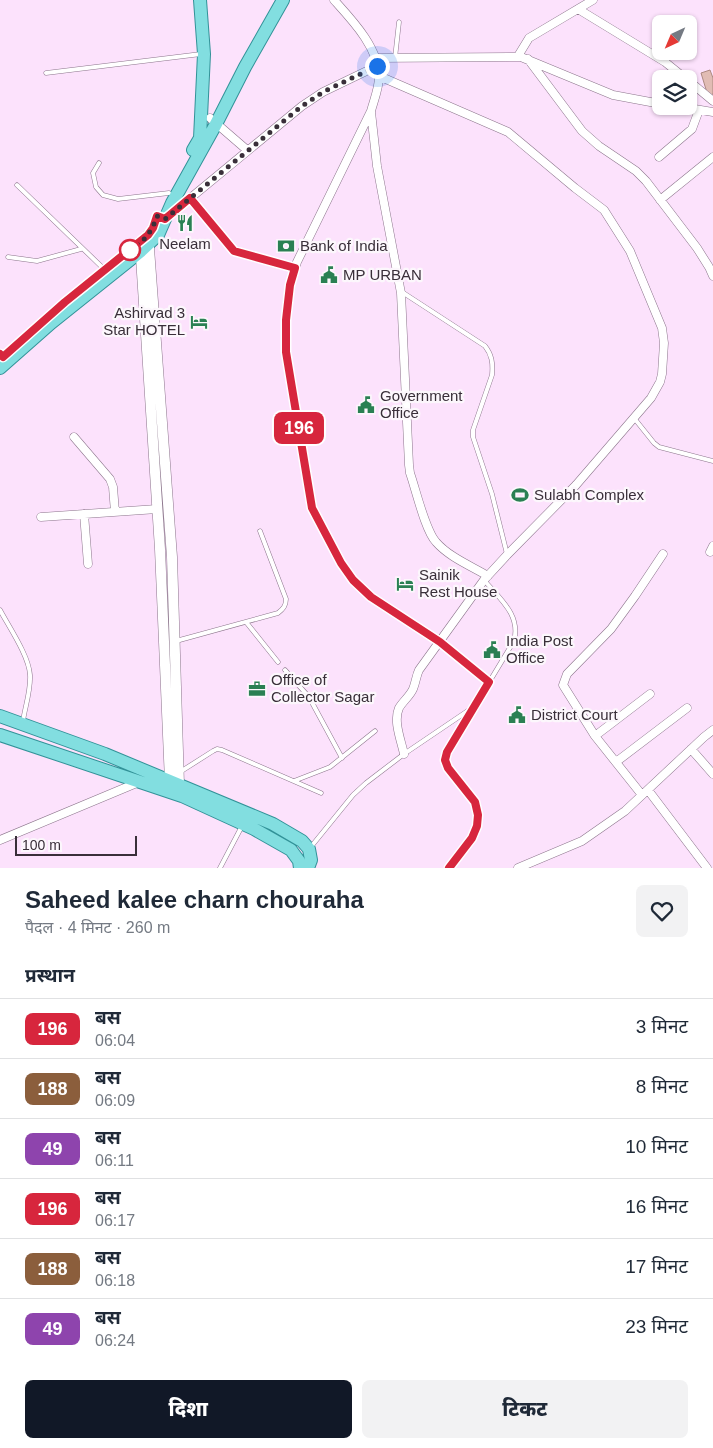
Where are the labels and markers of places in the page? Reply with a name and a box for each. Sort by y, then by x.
restaurant icon: Neelam [175,213,195,233]
place label: Neelam [159,235,211,252]
bank icon: Bank of India [276,236,296,256]
place label: Bank of India [300,237,388,254]
unlabelled marker [119,239,141,261]
public building icon: MP URBAN [319,265,339,285]
place label: MP URBAN [343,266,422,283]
place label: Ashirvad 3 Star HOTEL [103,304,185,338]
hotel icon: Ashirvad 3 Star HOTEL [189,312,209,332]
place label: Government Office [380,387,463,421]
public building icon: Government Office [356,395,376,415]
sports icon: Sulabh Complex [510,485,530,505]
place label: Sulabh Complex [534,486,645,503]
place label: Sainik Rest House [419,566,497,600]
hotel icon: Sainik Rest House [395,574,415,594]
place label: India Post Office [506,632,574,666]
public building icon: India Post Office [482,640,502,660]
place label: Office of Collector Sagar [271,671,374,705]
office icon: Office of Collector Sagar [247,679,267,699]
public building icon: District Court [507,705,527,725]
place label: District Court [531,706,619,723]

